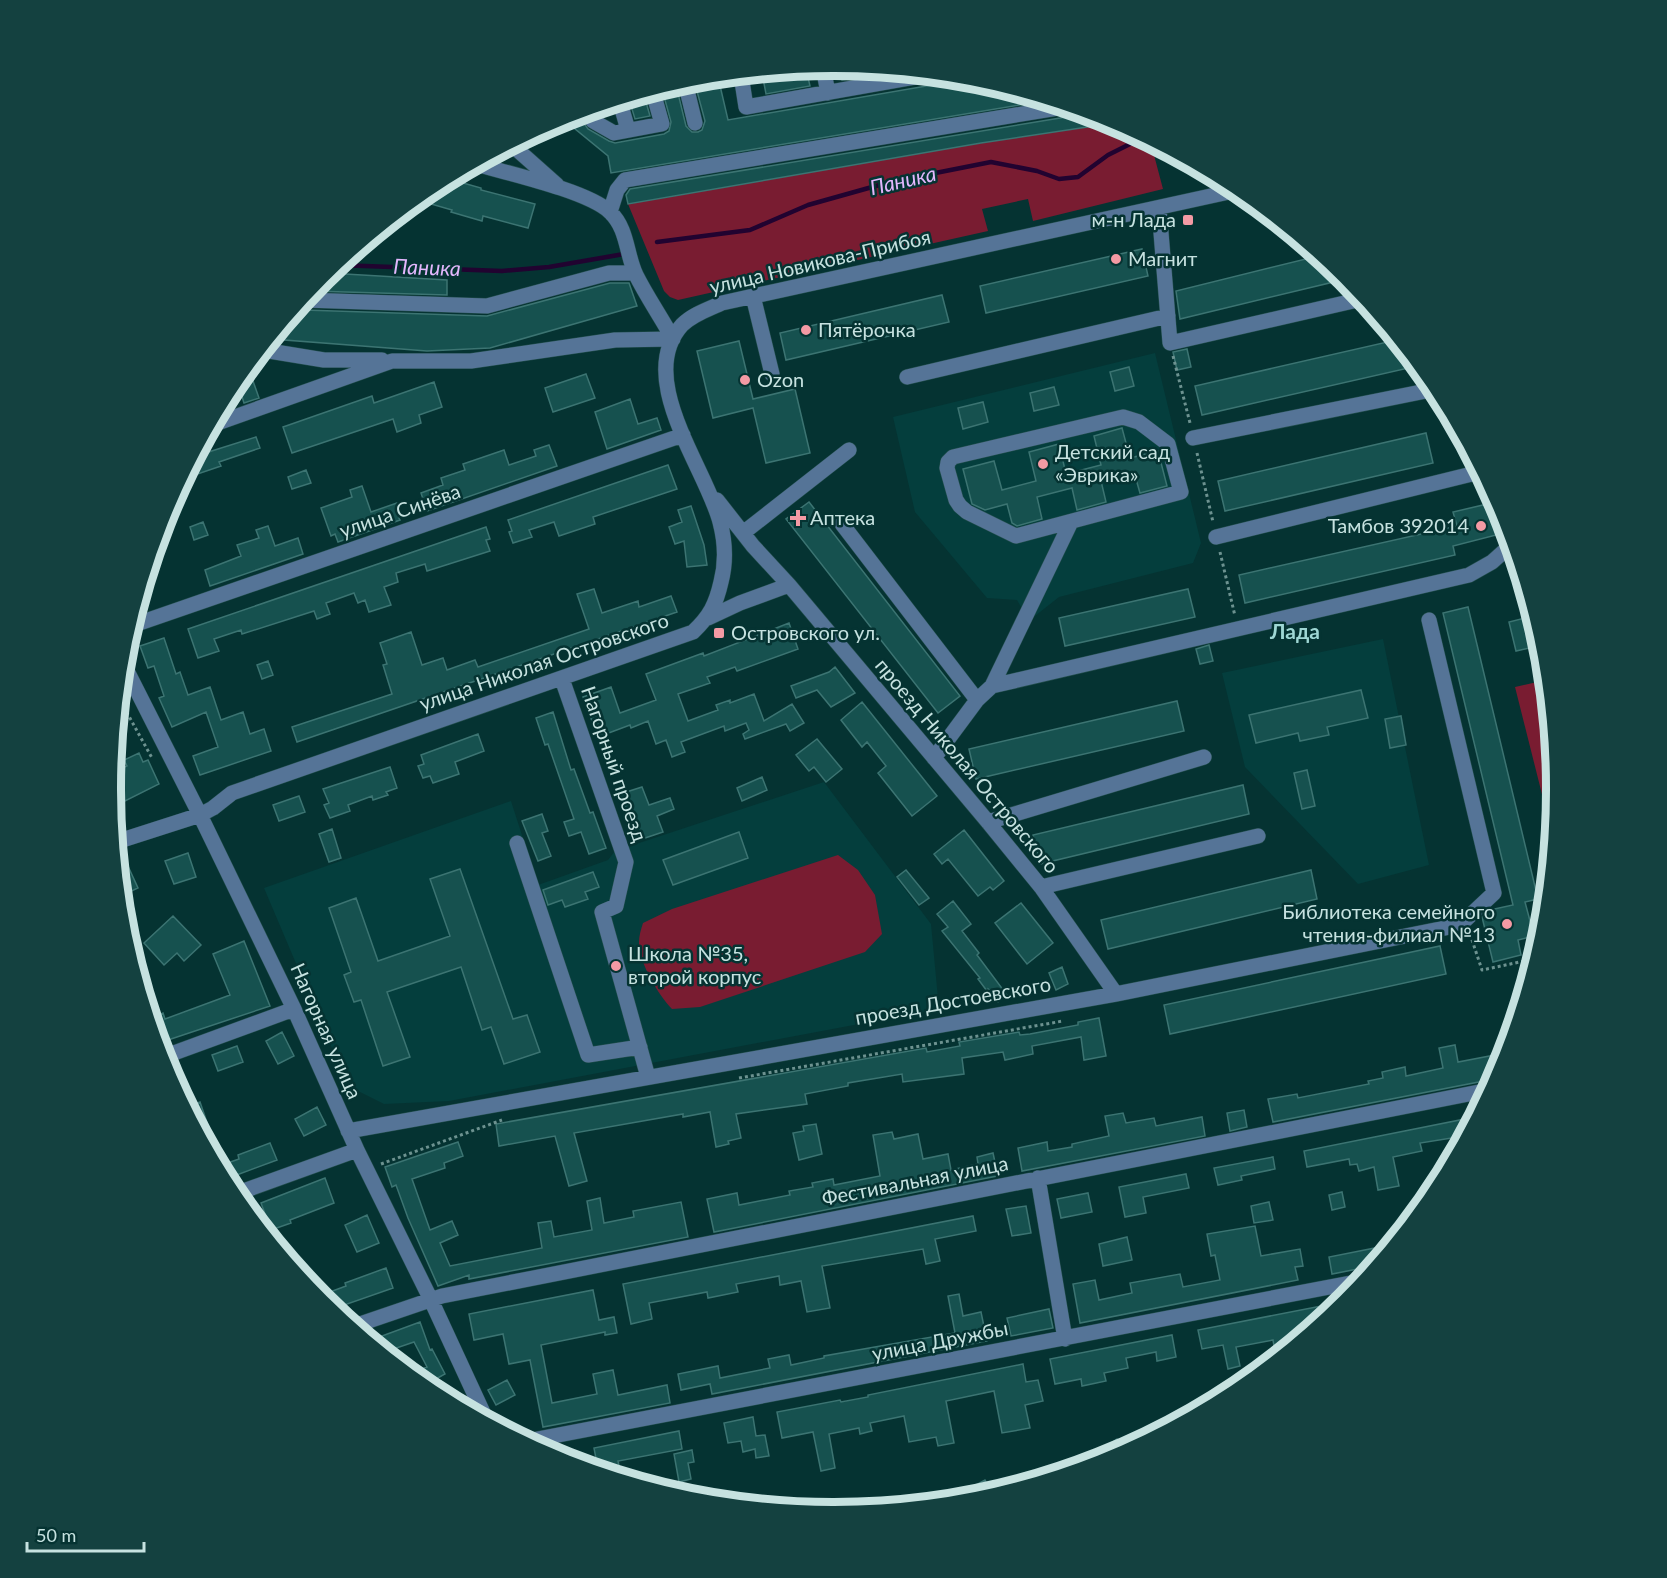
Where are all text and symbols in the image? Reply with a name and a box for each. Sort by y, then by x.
water label: Паника [867,160,938,199]
place label: м-н Лада [1092,207,1176,231]
marker: м-н Лада [1181,213,1195,227]
street label: улица Новикова-Прибоя [707,224,933,298]
place label: Магнит [1128,246,1197,270]
marker: Магнит [1109,252,1123,266]
water label: Паника [393,253,461,280]
place label: Пятёрочка [818,317,916,341]
marker: Пятёрочка [799,323,813,337]
place label: Ozon [757,367,804,391]
marker: Ozon [738,373,752,387]
place label: Детский сад «Эврика» [1055,439,1170,486]
marker: Детский сад «Эврика» [1036,457,1050,471]
street label: улица Синёва [336,478,463,542]
place label: Аптека [810,505,875,529]
marker: Аптека [791,511,805,525]
place label: Тамбов 392014 [1328,513,1469,537]
marker: Тамбов 392014 [1474,519,1488,533]
street label: улица Николая Островского [416,607,671,715]
district label: Лада [1269,618,1320,643]
place label: Островского ул. [731,620,880,644]
marker: Островского ул. [712,626,726,640]
street label: проезд Николая Островского [871,653,1065,878]
street label: Нагорный проезд [577,683,653,845]
place label: Библиотека семейного чтения-филиал №13 [1282,899,1495,946]
marker: Библиотека семейного чтения-филиал №13 [1500,917,1514,931]
place label: Школа №35, второй корпус [628,941,762,988]
street label: Нагорная улица [286,959,368,1102]
marker: Школа №35, второй корпус [609,959,623,973]
street label: проезд Достоевского [853,971,1053,1029]
street label: Фестивальная улица [820,1150,1010,1210]
street label: улица Дружбы [870,1315,1010,1365]
scale bar [27,1515,144,1553]
text: 50 m [36,1524,76,1546]

